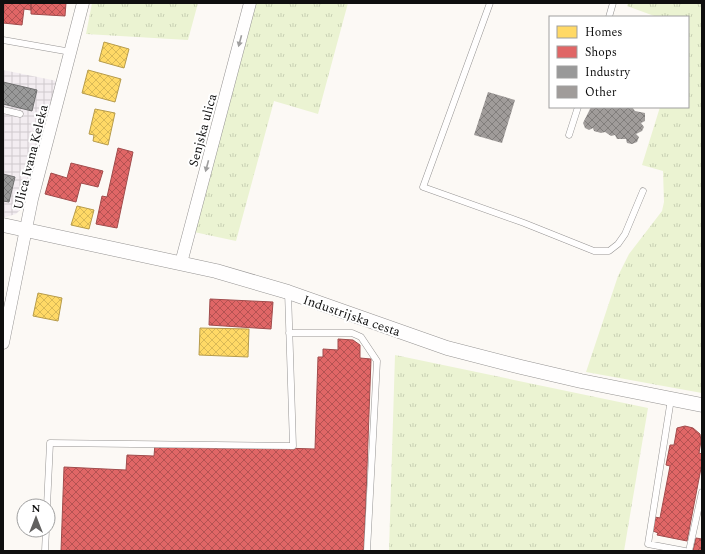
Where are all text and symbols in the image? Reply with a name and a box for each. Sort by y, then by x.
legend [549,16,689,108]
text: Homes [585,23,623,42]
one-way arrow [237,35,243,47]
text: Shops [585,43,617,62]
text: Industry [585,63,631,82]
text: Other [585,83,617,102]
street label: Senjska ulica [184,91,223,169]
street label: Ulica Ivana Keleka [8,102,54,212]
one-way arrow [203,160,209,173]
street label: Industrijska cesta [300,290,404,342]
north arrow [16,498,56,538]
text: N [32,500,41,517]

